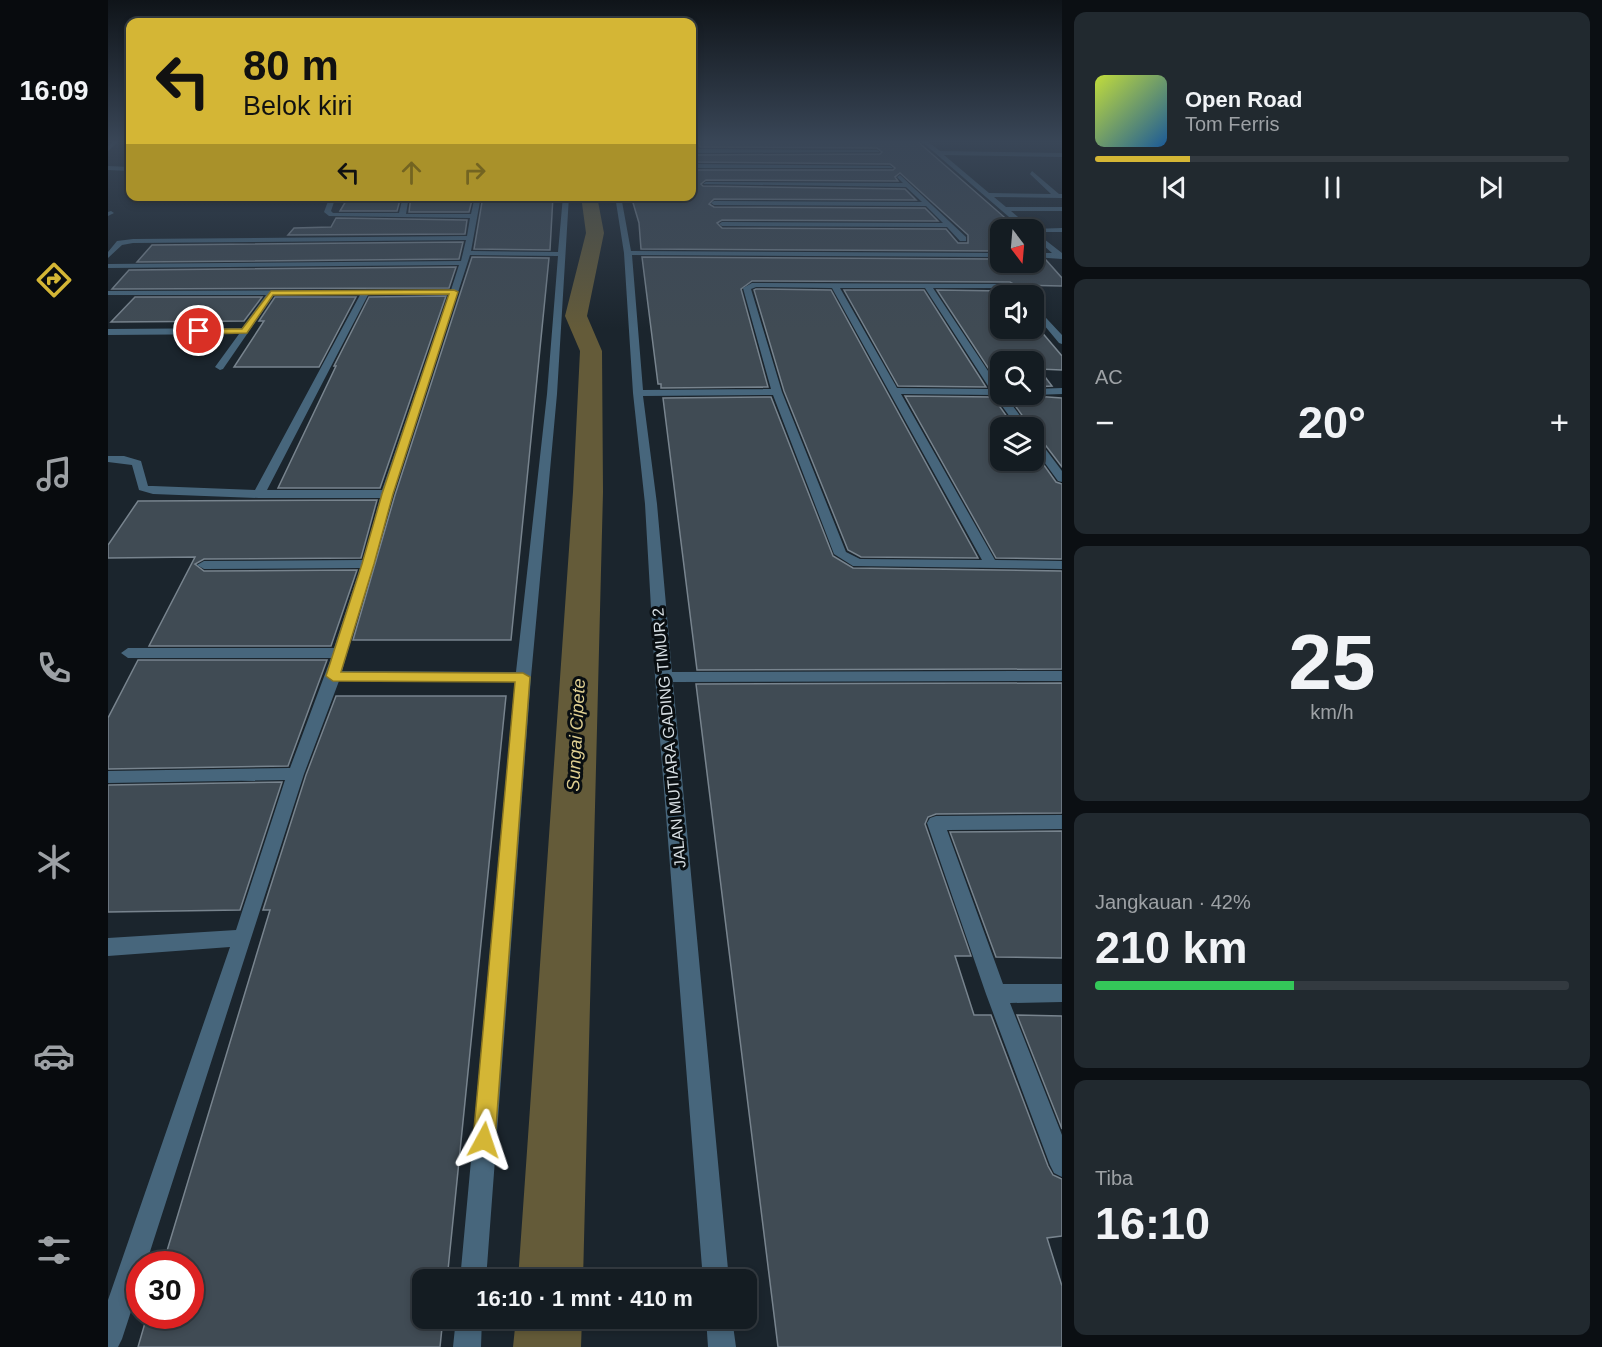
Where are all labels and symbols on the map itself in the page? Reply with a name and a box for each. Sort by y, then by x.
north arrow [990,219,1044,273]
pin [173,305,224,356]
street label: JALAN MUTIARA GADING TIMUR 2 [649,607,689,869]
water label: Sungai Cipete [563,678,589,792]
position arrow [452,1108,516,1172]
speed limit sign: 30 [126,1251,204,1329]

